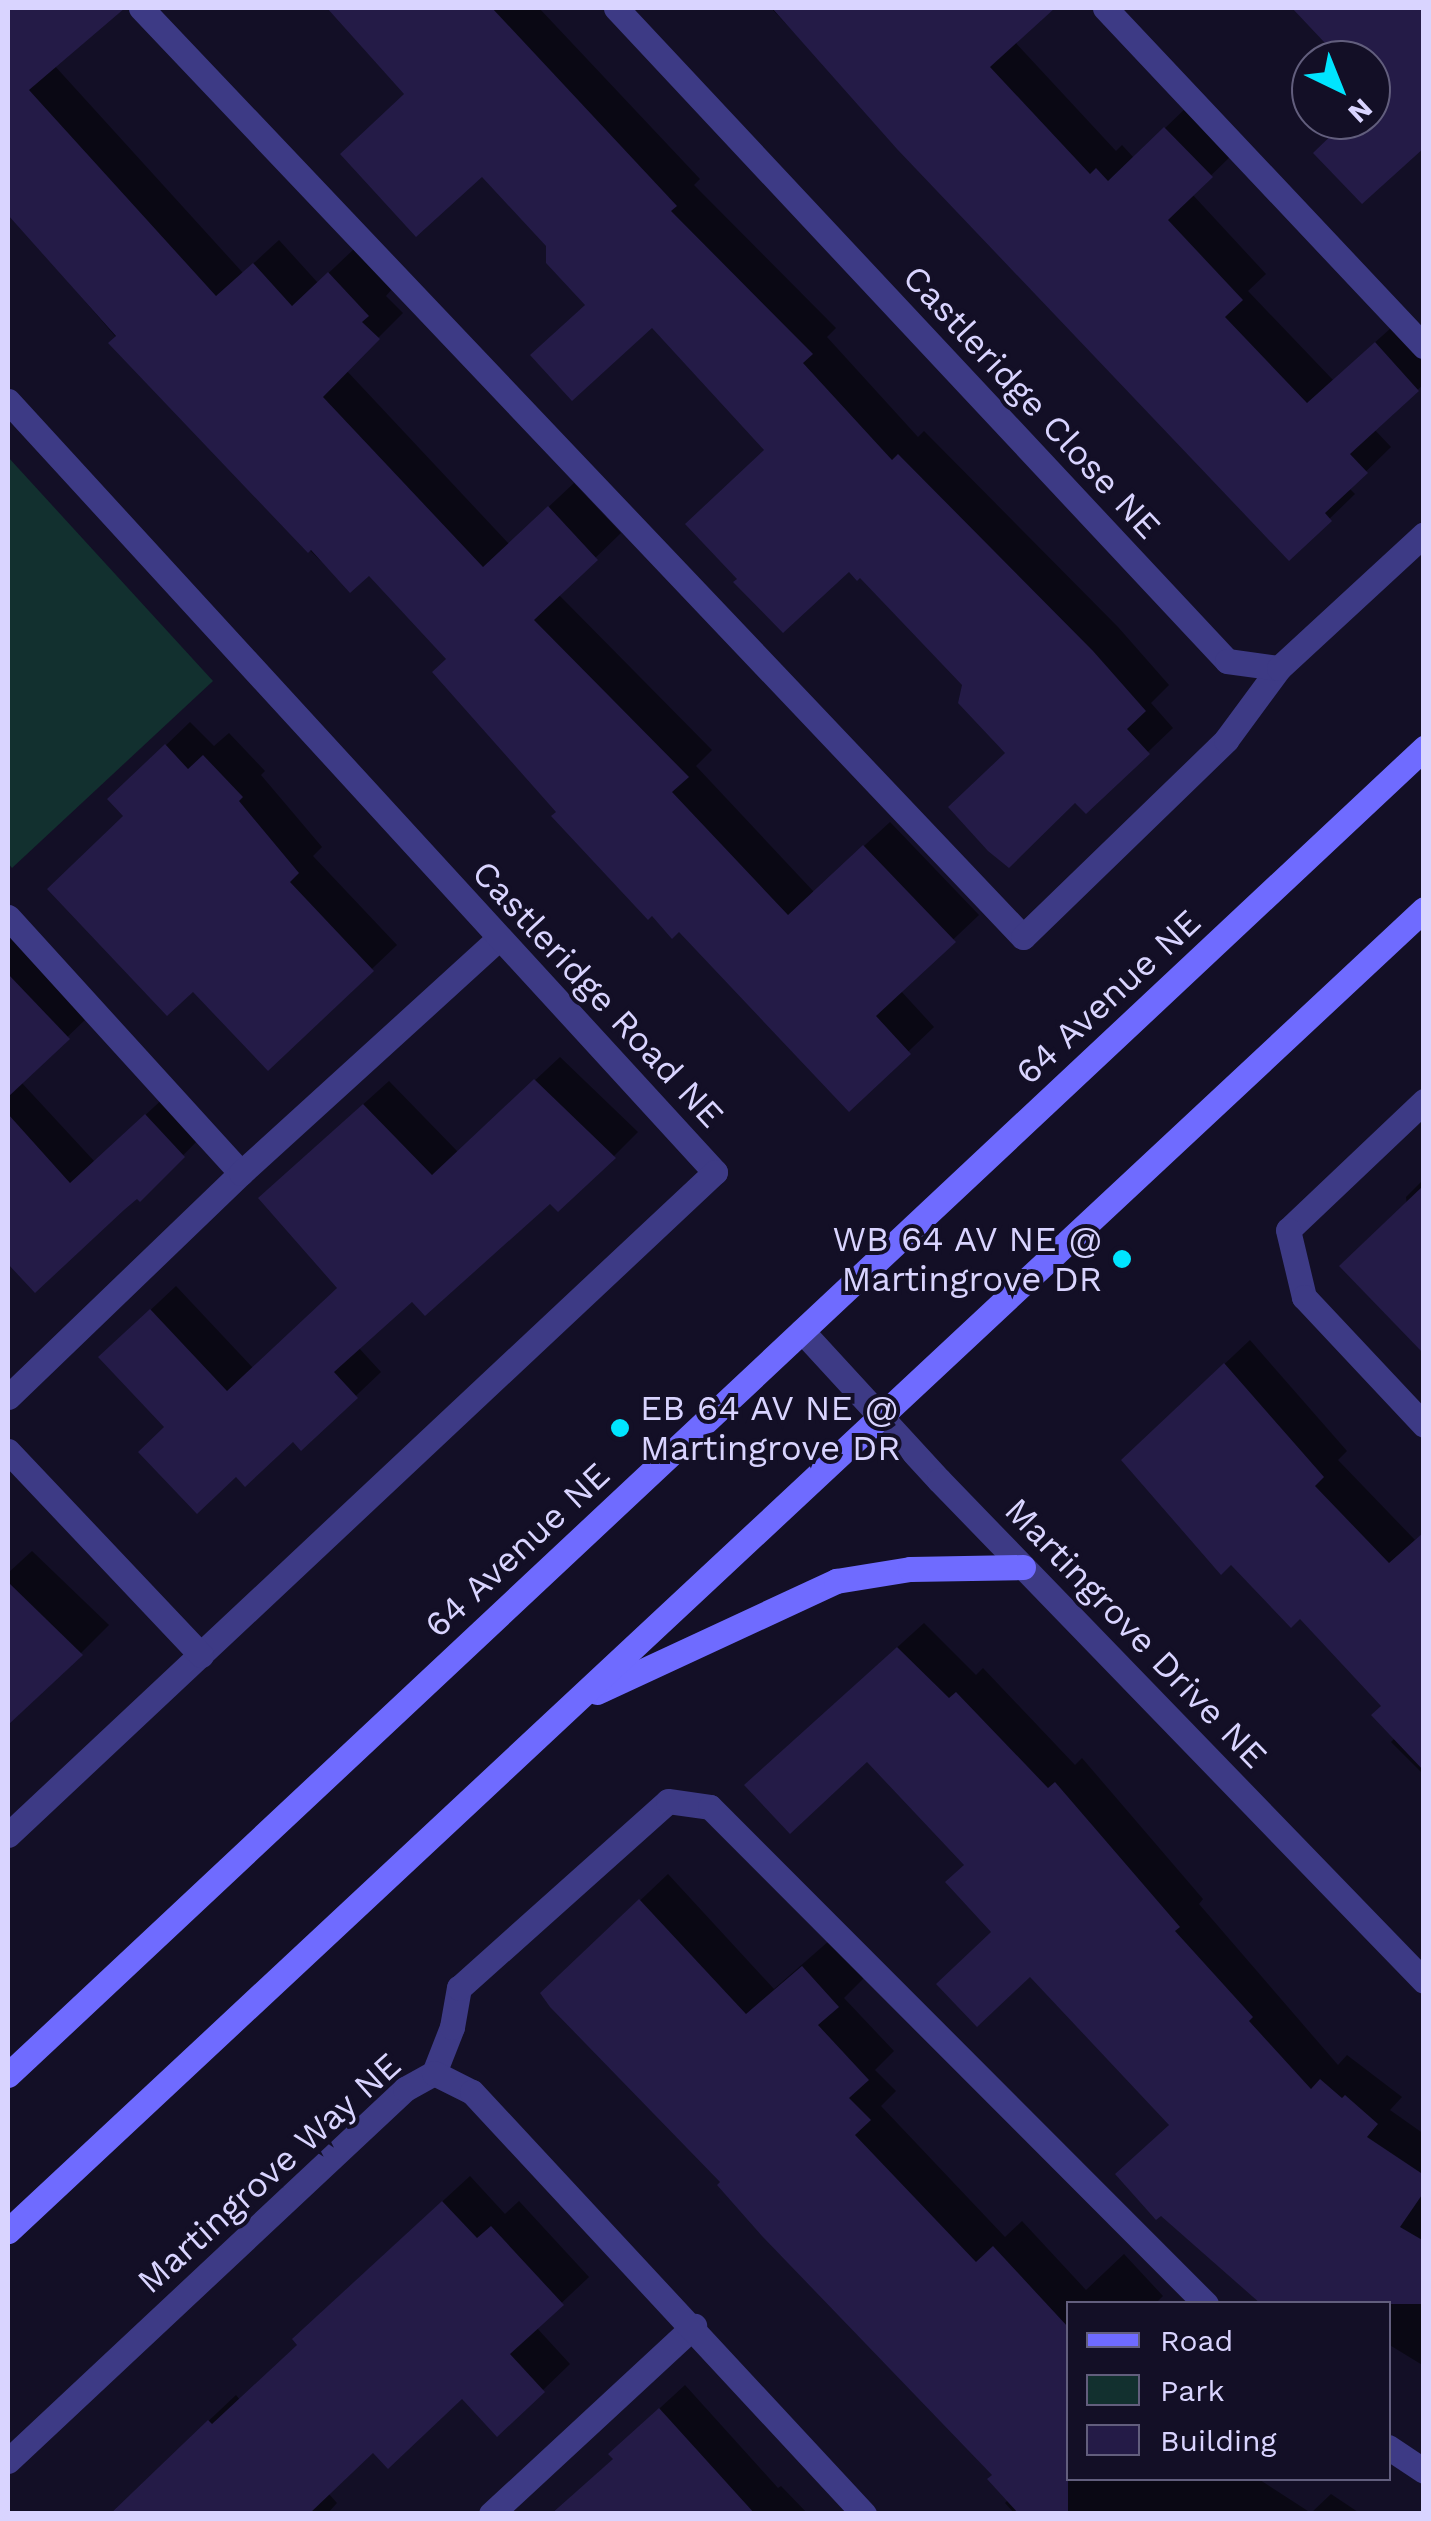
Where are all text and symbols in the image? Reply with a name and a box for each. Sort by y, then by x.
north arrow [1291,40,1391,140]
text: N [1342,92,1379,130]
street label: Castleridge Close NE [894,257,1170,547]
street label: Castleridge Road NE [463,852,733,1136]
street label: 64 Avenue NE [1007,900,1209,1094]
place label: WB 64 AV NE @ Martingrove DR [830,1218,1102,1300]
marker: WB 64 AV NE @ Martingrove DR [1111,1248,1133,1270]
place label: EB 64 AV NE @ Martingrove DR [640,1387,901,1469]
marker: EB 64 AV NE @ Martingrove DR [609,1417,631,1439]
street label: 64 Avenue NE [416,1453,618,1647]
street label: Martingrove Drive NE [996,1489,1276,1777]
street label: Martingrove Way NE [128,2043,410,2303]
legend [1066,2301,1391,2481]
text: Road [1160,2323,1233,2358]
text: Park [1160,2373,1225,2408]
text: Building [1160,2423,1277,2458]

